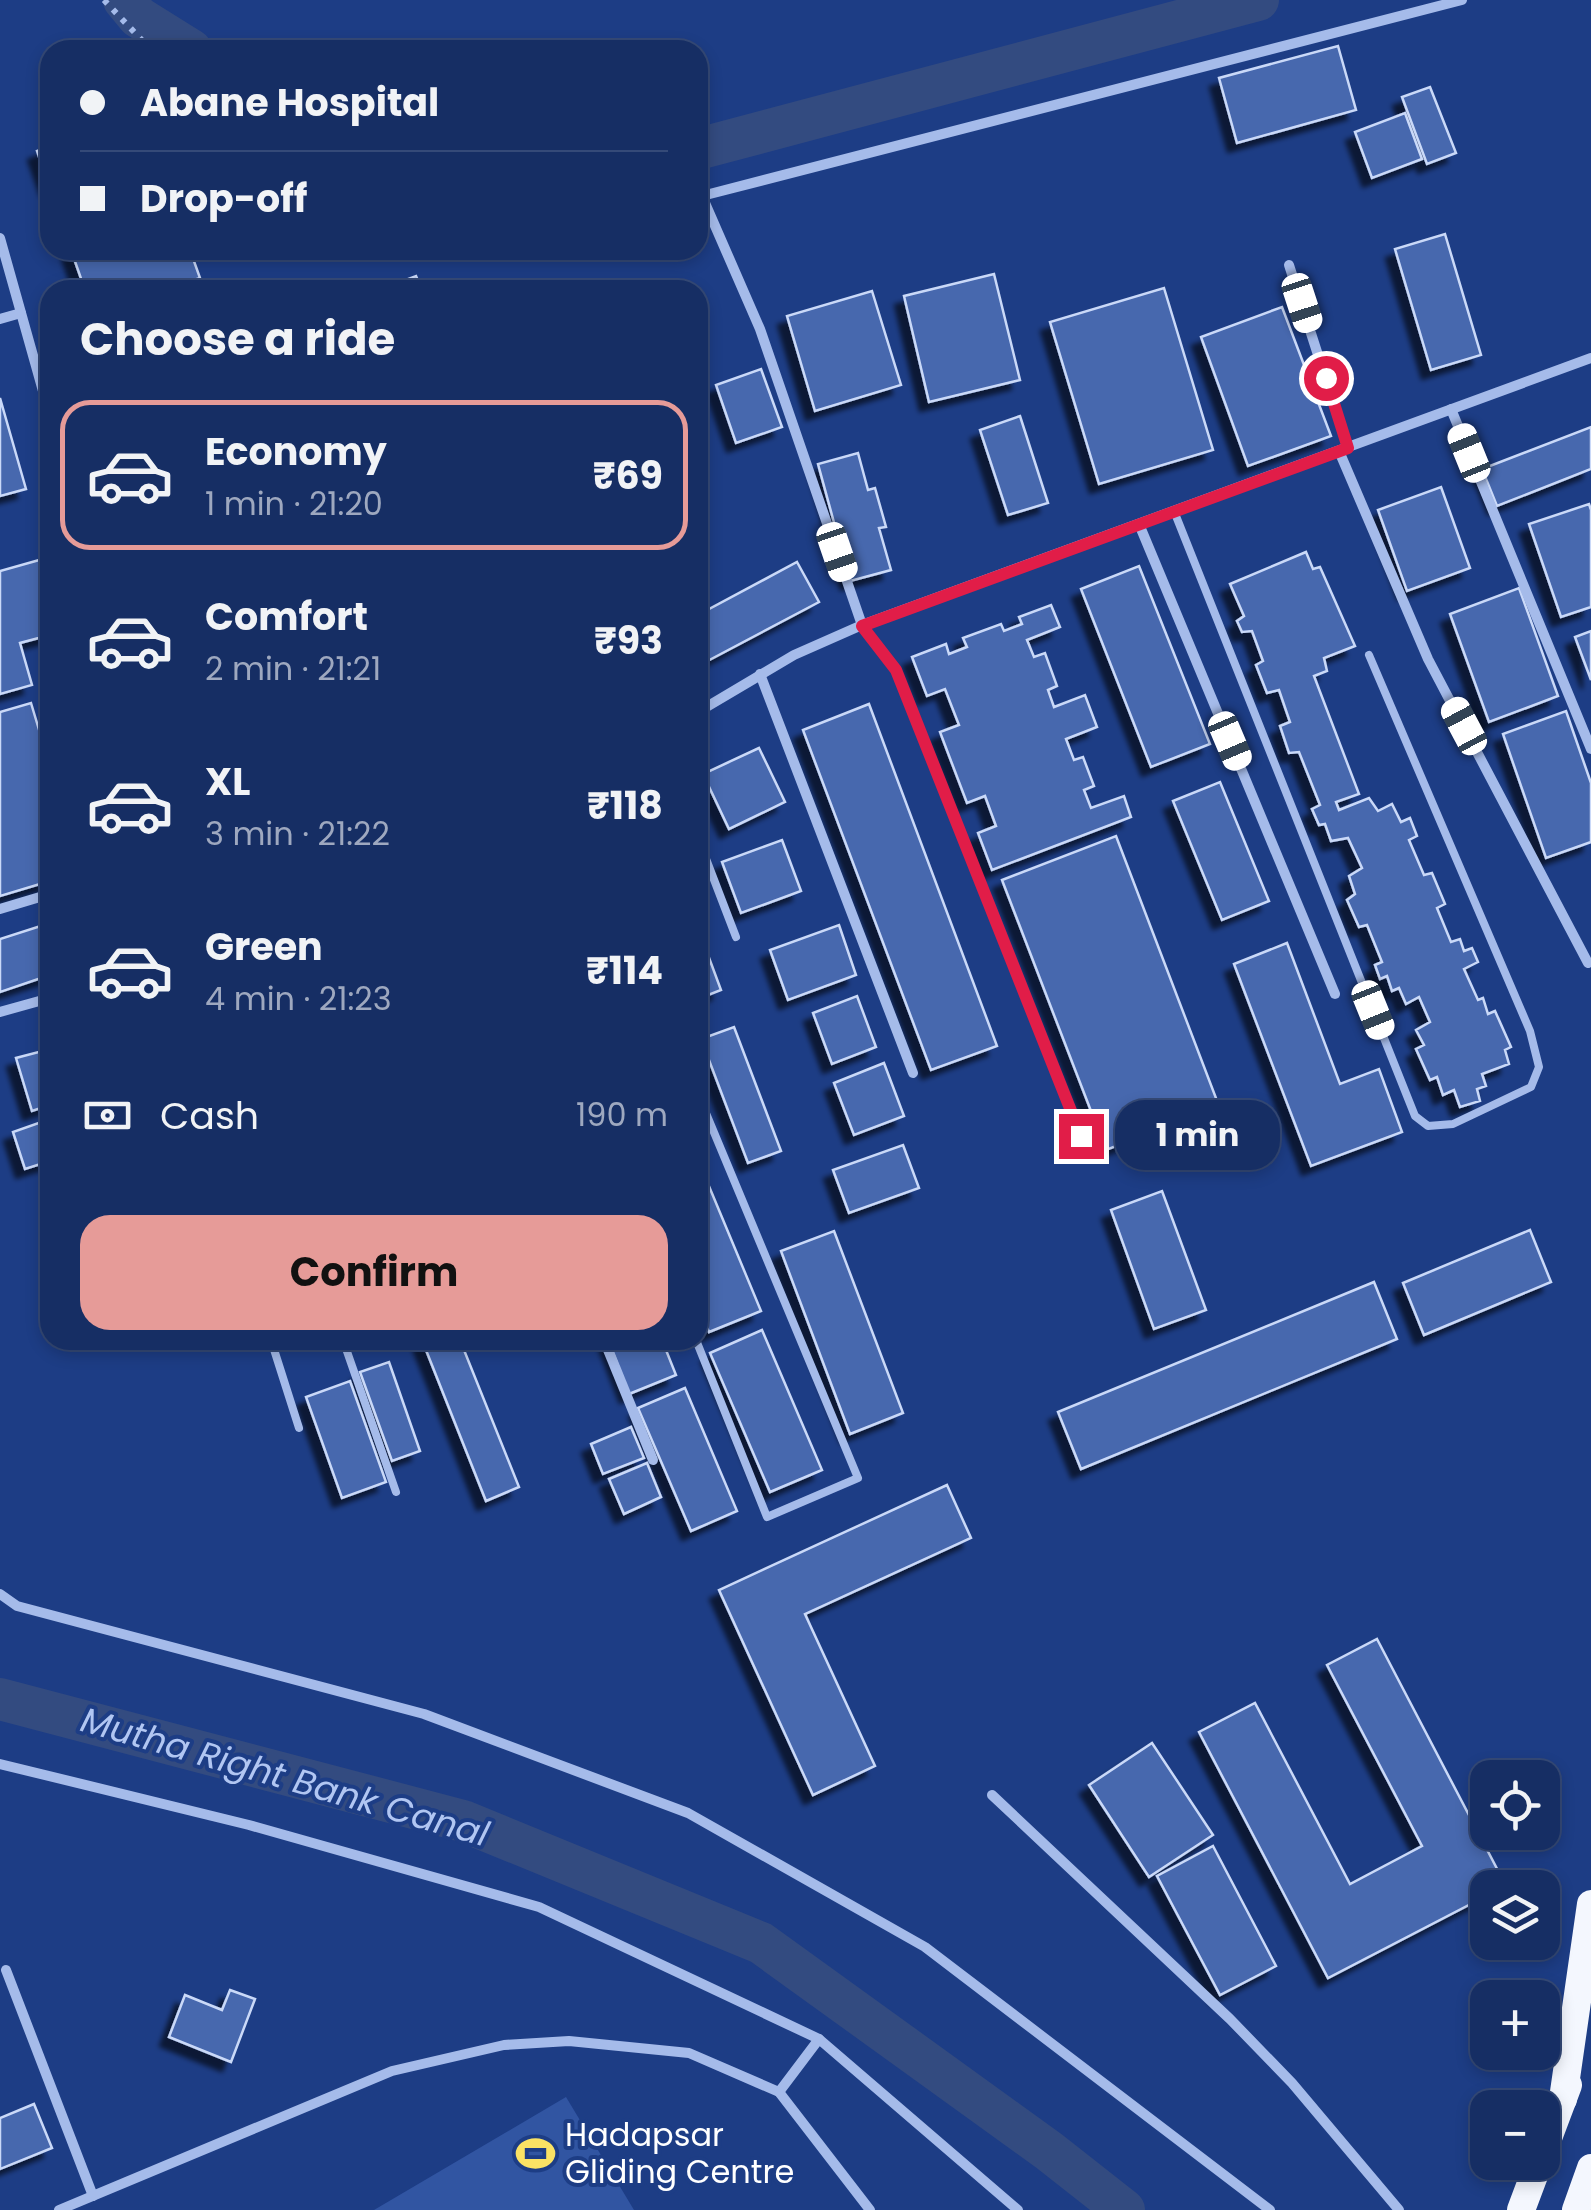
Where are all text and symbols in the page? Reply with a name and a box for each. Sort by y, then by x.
text: Abane Hospital [140,76,439,129]
text: Drop-off [140,172,308,225]
car [1278,270,1326,336]
text: Choose a ride [80,308,395,371]
route start [1304,356,1349,401]
car [1444,420,1494,486]
text: Economy [205,425,387,478]
icon: car [85,430,175,520]
text: ₹69 [593,449,663,502]
text: 1 min · 21:20 [205,481,383,526]
car [813,519,861,585]
text: Comfort [205,590,368,643]
icon: car [85,595,175,685]
text: ₹93 [594,614,663,667]
text: 2 min · 21:21 [205,646,381,691]
car [1437,692,1491,760]
car [1204,708,1256,774]
text: XL [205,755,250,808]
icon: car [85,760,175,850]
text: ₹118 [587,779,663,832]
text: 3 min · 21:22 [205,811,390,856]
text: Green [205,920,323,973]
icon: car [85,925,175,1015]
text: ₹114 [586,944,663,997]
text: 4 min · 21:23 [205,976,392,1021]
car [1348,977,1398,1043]
icon: cash [80,1088,135,1143]
text: Cash [160,1089,259,1142]
text: 190 m [576,1092,668,1137]
callout: 1 min [1116,1101,1281,1171]
text: 1 min [1156,1112,1239,1157]
route end [1059,1114,1104,1159]
button: Confirm [80,1215,668,1330]
water label: Mutha Right Bank Canal [75,1695,495,1858]
map controls [1470,1760,1560,2180]
button: locate [1470,1760,1560,1850]
button: layers [1470,1870,1560,1960]
button: + [1470,1980,1560,2070]
button: − [1470,2090,1560,2180]
place label: Hadapsar Gliding Centre [565,2112,794,2194]
sports icon: Hadapsar Gliding Centre [514,2132,556,2174]

